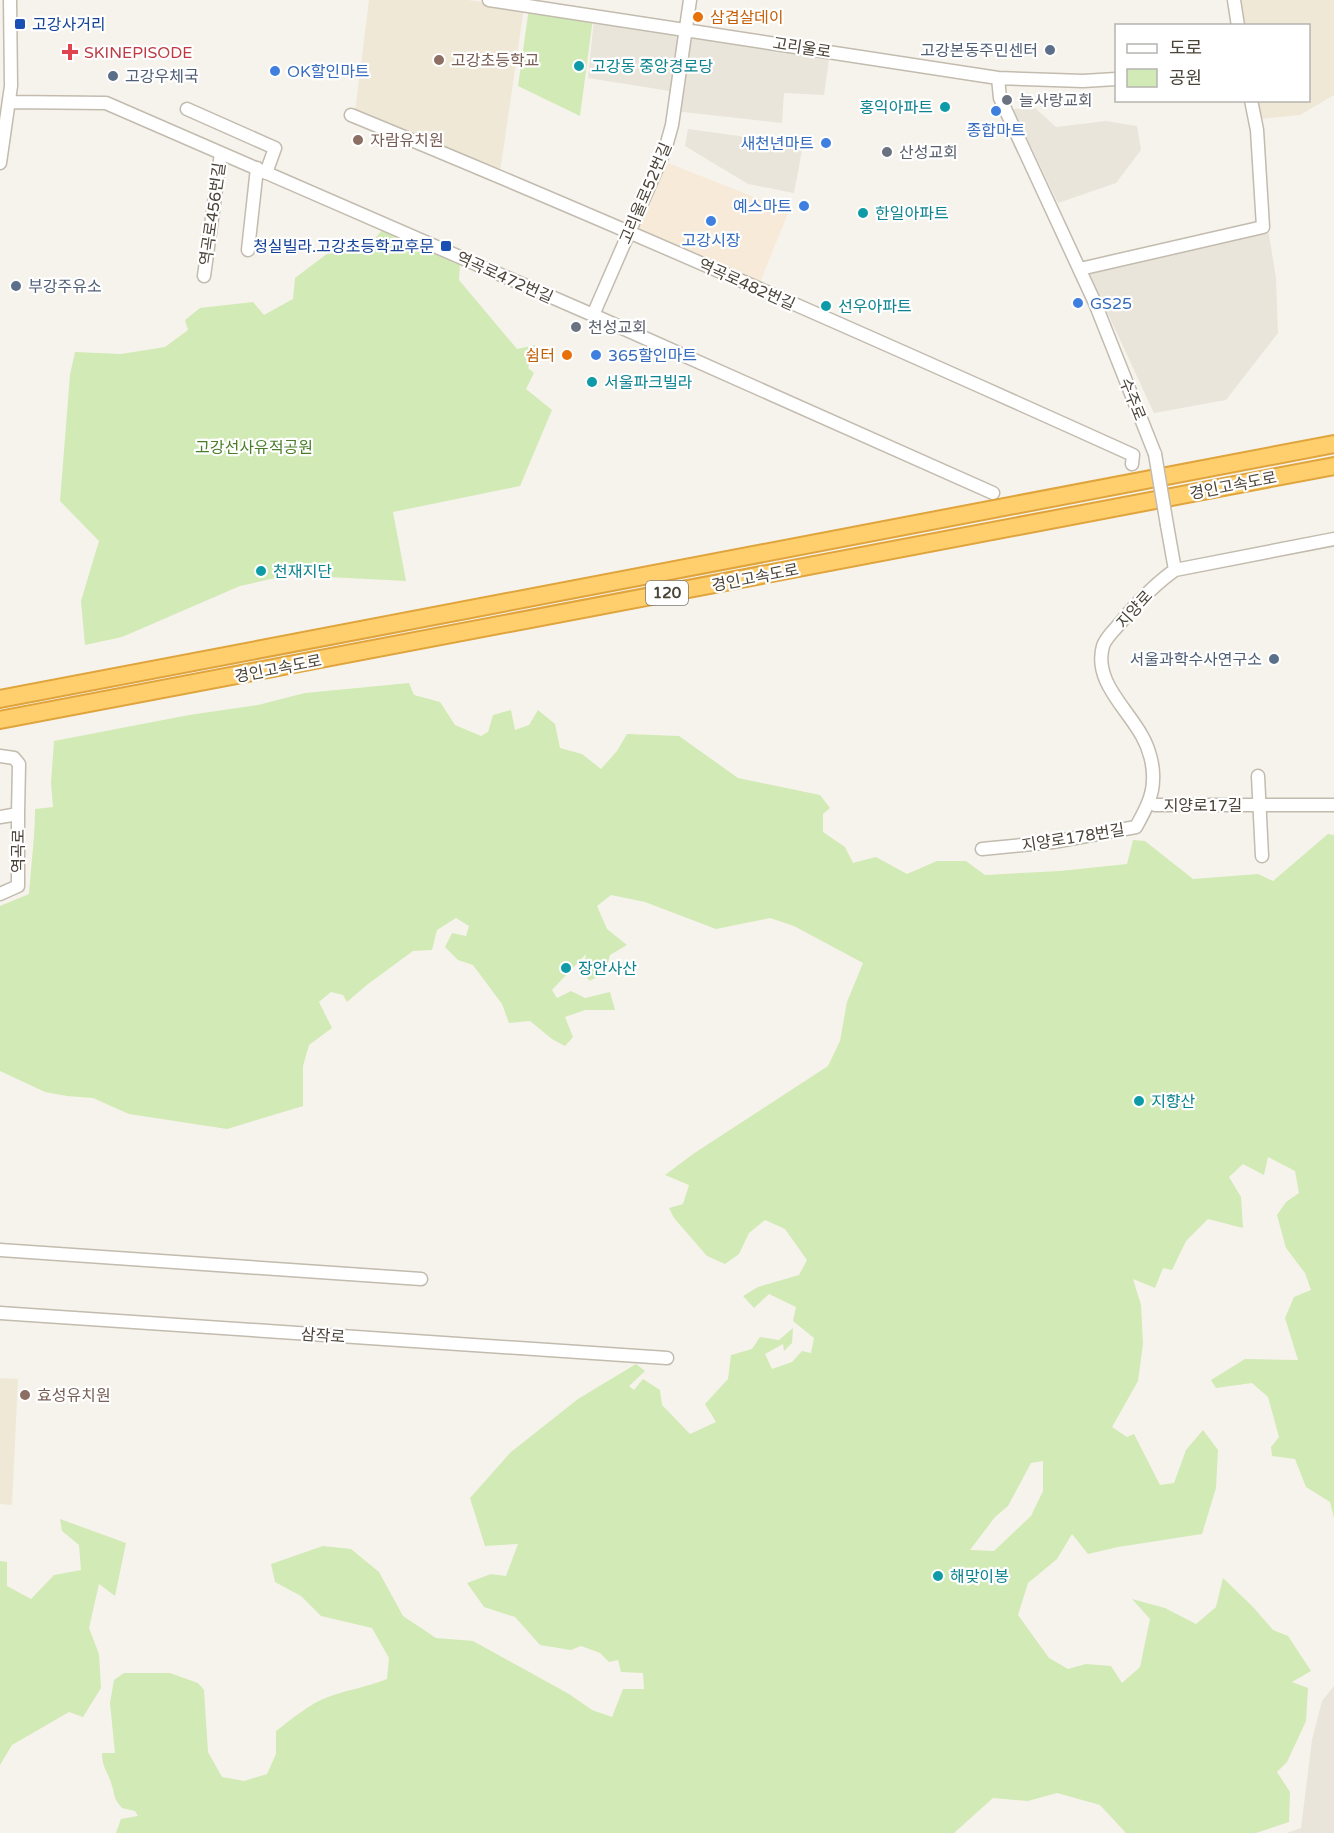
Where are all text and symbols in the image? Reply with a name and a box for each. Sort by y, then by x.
place label: 삼겹살데이 [710,8,784,28]
marker: 삼겹살데이 [691,10,705,24]
place label: 고강사거리 [32,15,106,35]
marker: 고강사거리 [13,17,27,31]
legend [1115,24,1310,102]
street label: 고리울로 [771,34,833,63]
text: 도로 [1169,37,1202,59]
place label: 고강본동주민센터 [920,41,1038,61]
marker: SKINEPISODE [61,43,79,61]
place label: SKINEPISODE [84,43,193,63]
marker: 고강본동주민센터 [1043,43,1057,57]
place label: 고강초등학교 [451,51,539,71]
marker: 고강초등학교 [432,53,446,67]
place label: 고강동 중앙경로당 [591,57,713,77]
marker: 고강동 중앙경로당 [572,59,586,73]
place label: OK할인마트 [287,62,370,82]
marker: OK할인마트 [268,64,282,78]
place label: 고강우체국 [125,67,199,87]
text: 공원 [1169,67,1202,89]
marker: 고강우체국 [106,69,120,83]
place label: 늘사랑교회 [1019,91,1093,111]
marker: 늘사랑교회 [1000,93,1014,107]
place label: 홍익아파트 [859,98,933,118]
marker: 홍익아파트 [938,100,952,114]
marker: 종합마트 [989,104,1003,118]
place label: 종합마트 [967,121,1025,141]
place label: 자람유치원 [370,131,444,151]
marker: 자람유치원 [351,133,365,147]
place label: 새천년마트 [740,134,814,154]
marker: 새천년마트 [819,136,833,150]
street label: 고리울로52번길 [616,140,676,247]
place label: 산성교회 [899,143,958,163]
marker: 산성교회 [880,145,894,159]
street label: 역곡로456번길 [196,161,230,267]
place label: 예스마트 [733,197,792,217]
marker: 예스마트 [797,199,811,213]
place label: 한일아파트 [875,204,949,224]
marker: 한일아파트 [856,206,870,220]
marker: 고강시장 [704,214,718,228]
place label: 고강시장 [682,231,741,251]
place label: 청실빌라.고강초등학교후문 [253,237,434,257]
marker: 청실빌라.고강초등학교후문 [439,239,453,253]
street label: 역곡로472번길 [453,248,556,308]
street label: 역곡로482번길 [695,255,798,315]
place label: 부강주유소 [28,277,102,297]
marker: 부강주유소 [9,279,23,293]
place label: GS25 [1090,294,1132,314]
marker: GS25 [1071,296,1085,310]
place label: 선우아파트 [838,297,912,317]
marker: 선우아파트 [819,299,833,313]
place label: 천성교회 [588,318,647,338]
marker: 천성교회 [569,320,583,334]
place label: 쉼터 [526,346,555,366]
place label: 365할인마트 [608,346,697,366]
marker: 쉼터 [560,348,574,362]
marker: 365할인마트 [589,348,603,362]
place label: 서울파크빌라 [604,373,693,393]
marker: 서울파크빌라 [585,375,599,389]
street label: 수주로 [1115,375,1150,424]
park label: 고강선사유적공원 [195,438,313,458]
street label: 경인고속도로 [1188,468,1279,504]
street label: 경인고속도로 [710,560,801,596]
place label: 천재지단 [273,562,332,582]
marker: 천재지단 [254,564,268,578]
road number: 120 [646,581,688,605]
street label: 지양로 [1113,586,1157,633]
place label: 서울과학수사연구소 [1130,650,1262,670]
street label: 경인고속도로 [233,651,324,687]
marker: 서울과학수사연구소 [1267,652,1281,666]
street label: 지양로17길 [1164,796,1242,816]
street label: 지양로178번길 [1020,820,1126,856]
street label: 역곡로 [9,829,29,873]
place label: 장안사산 [578,959,637,979]
marker: 장안사산 [559,961,573,975]
place label: 지향산 [1151,1092,1195,1112]
marker: 지향산 [1132,1094,1146,1108]
street label: 삼작로 [300,1324,346,1348]
place label: 효성유치원 [37,1386,111,1406]
marker: 효성유치원 [18,1388,32,1402]
place label: 해맞이봉 [950,1567,1009,1587]
marker: 해맞이봉 [931,1569,945,1583]

